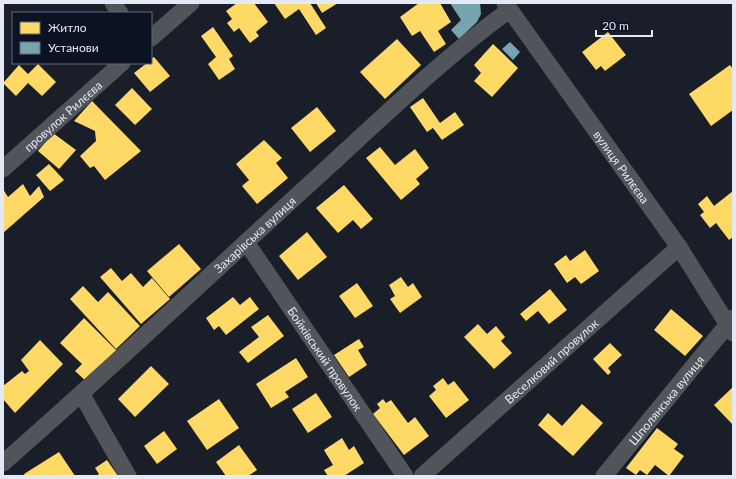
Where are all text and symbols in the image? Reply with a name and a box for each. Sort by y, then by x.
legend [12,12,152,64]
scale bar [596,12,652,38]
text: 20 m [602,18,629,33]
text: Житло [48,20,87,35]
text: Установи [48,40,99,55]
street label: провулок Рилєєва [21,77,105,154]
street label: вулиця Рилєєва [591,127,653,206]
street label: Захарівська вулиця [211,193,299,276]
street label: Бойківський провулок [285,304,366,414]
street label: Веселковий провулок [501,315,602,407]
street label: Шполянська вулиця [625,352,707,448]

